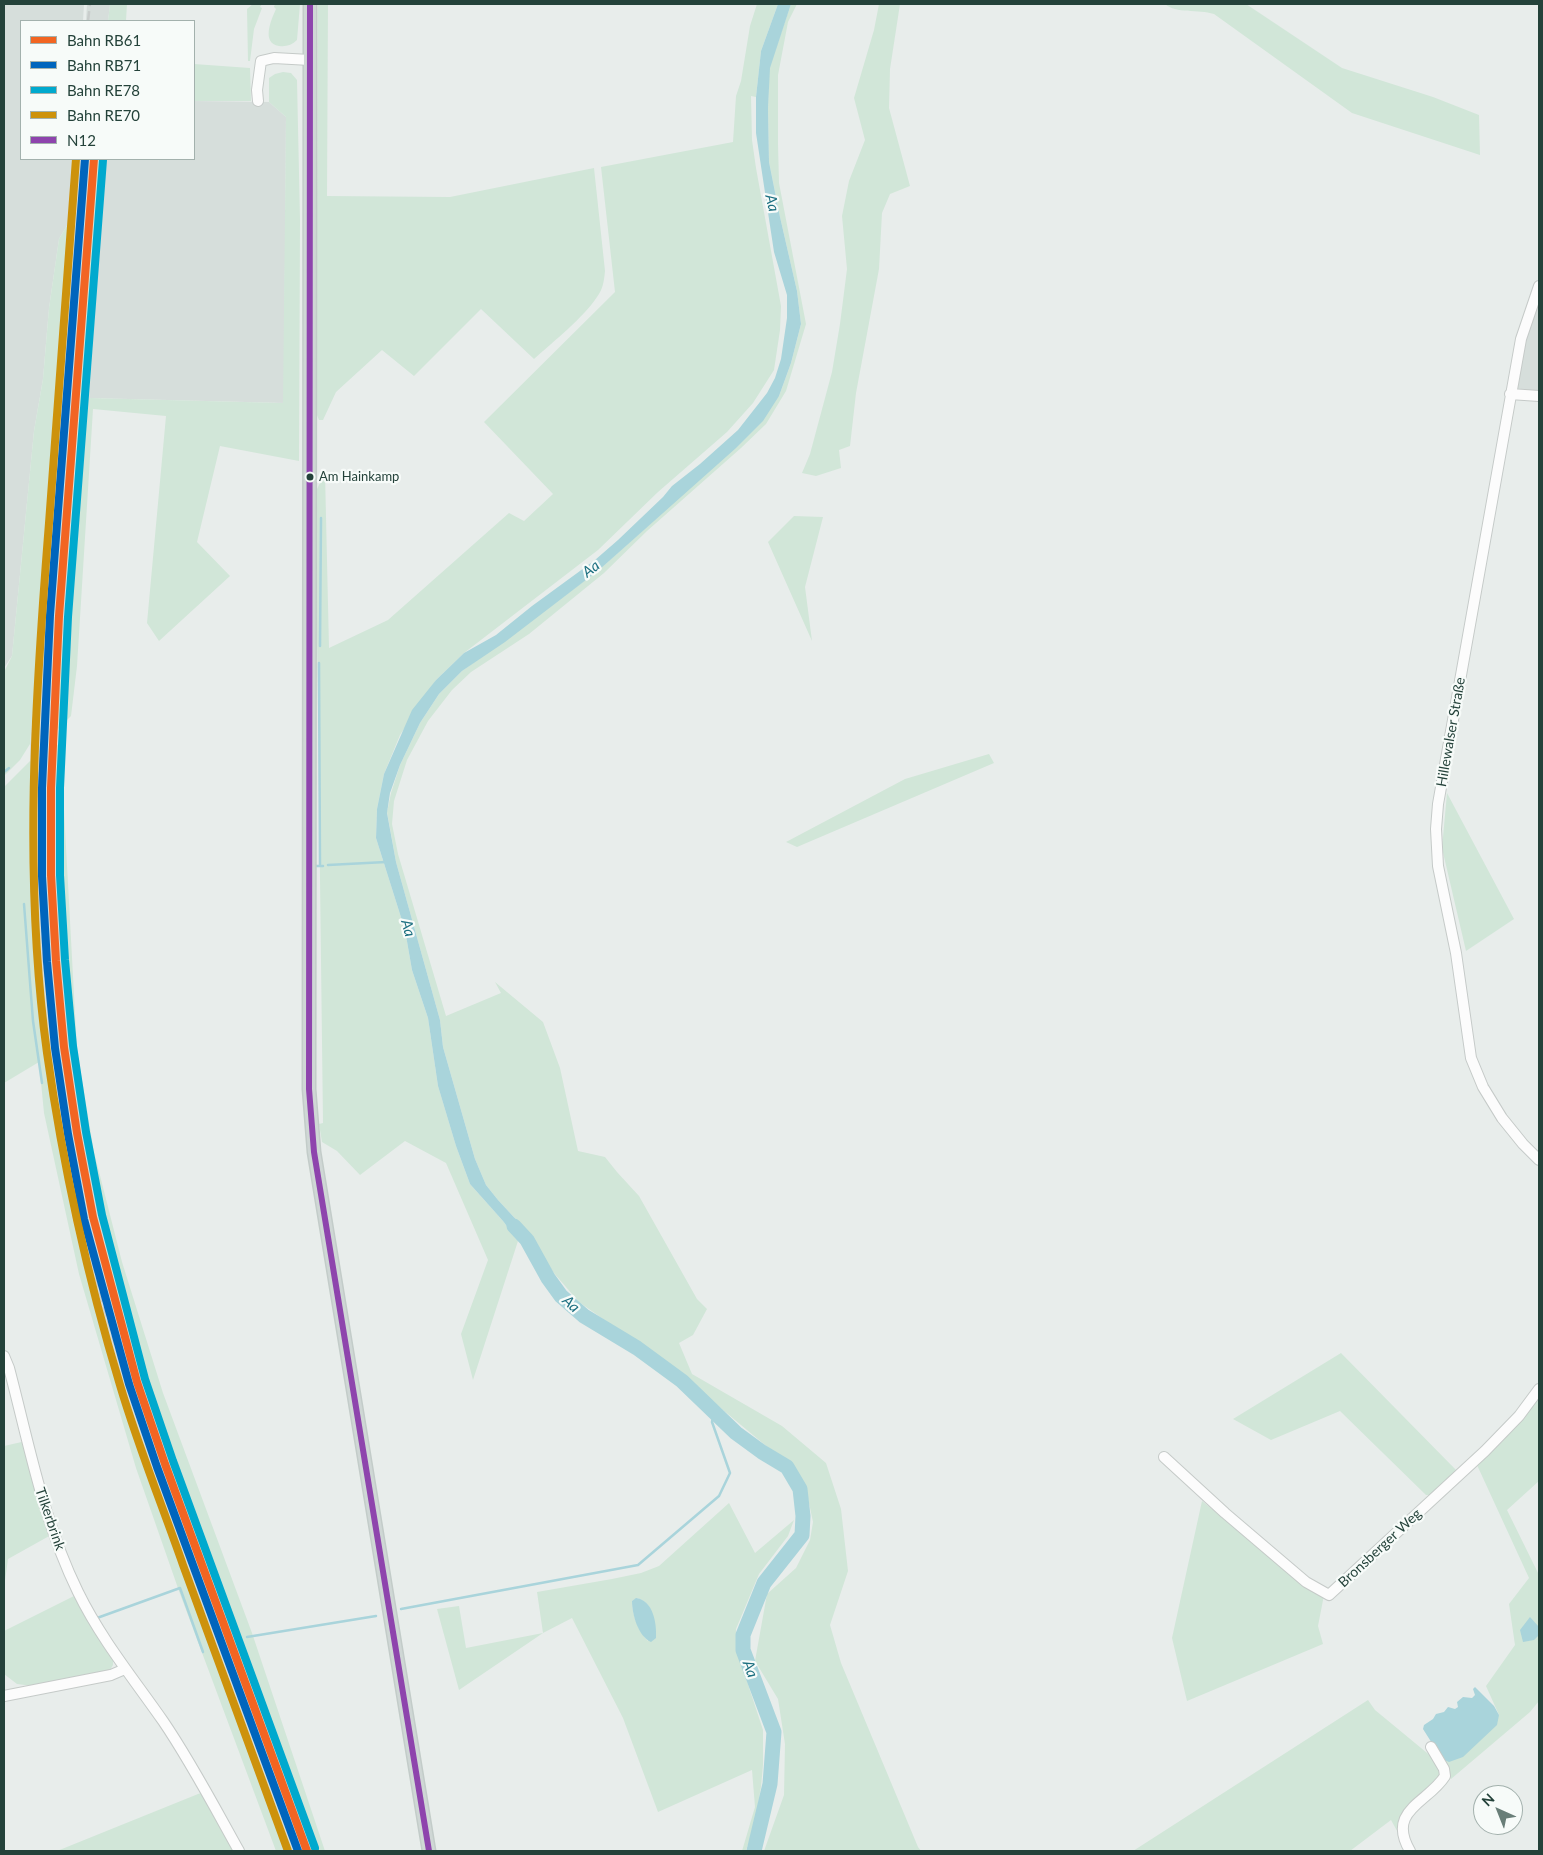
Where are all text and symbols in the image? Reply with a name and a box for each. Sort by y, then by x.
legend [20,20,195,160]
text: Bahn RB61 [67,31,141,49]
text: Bahn RB71 [67,56,141,74]
text: Bahn RE78 [67,81,140,99]
text: Bahn RE70 [67,106,140,124]
text: N12 [67,131,96,149]
water label: Aa [761,193,783,213]
place label: Am Hainkamp [319,469,399,485]
marker: Am Hainkamp [305,472,315,482]
water label: Aa [579,557,603,581]
street label: Hillewalser Straße [1433,676,1469,788]
water label: Aa [397,917,419,939]
water label: Aa [559,1292,583,1316]
street label: Tilkerbrink [31,1485,69,1553]
street label: Bronsberger Weg [1335,1505,1425,1591]
water label: Aa [739,1658,761,1680]
north arrow [1473,1785,1523,1835]
text: N [1478,1790,1498,1809]

